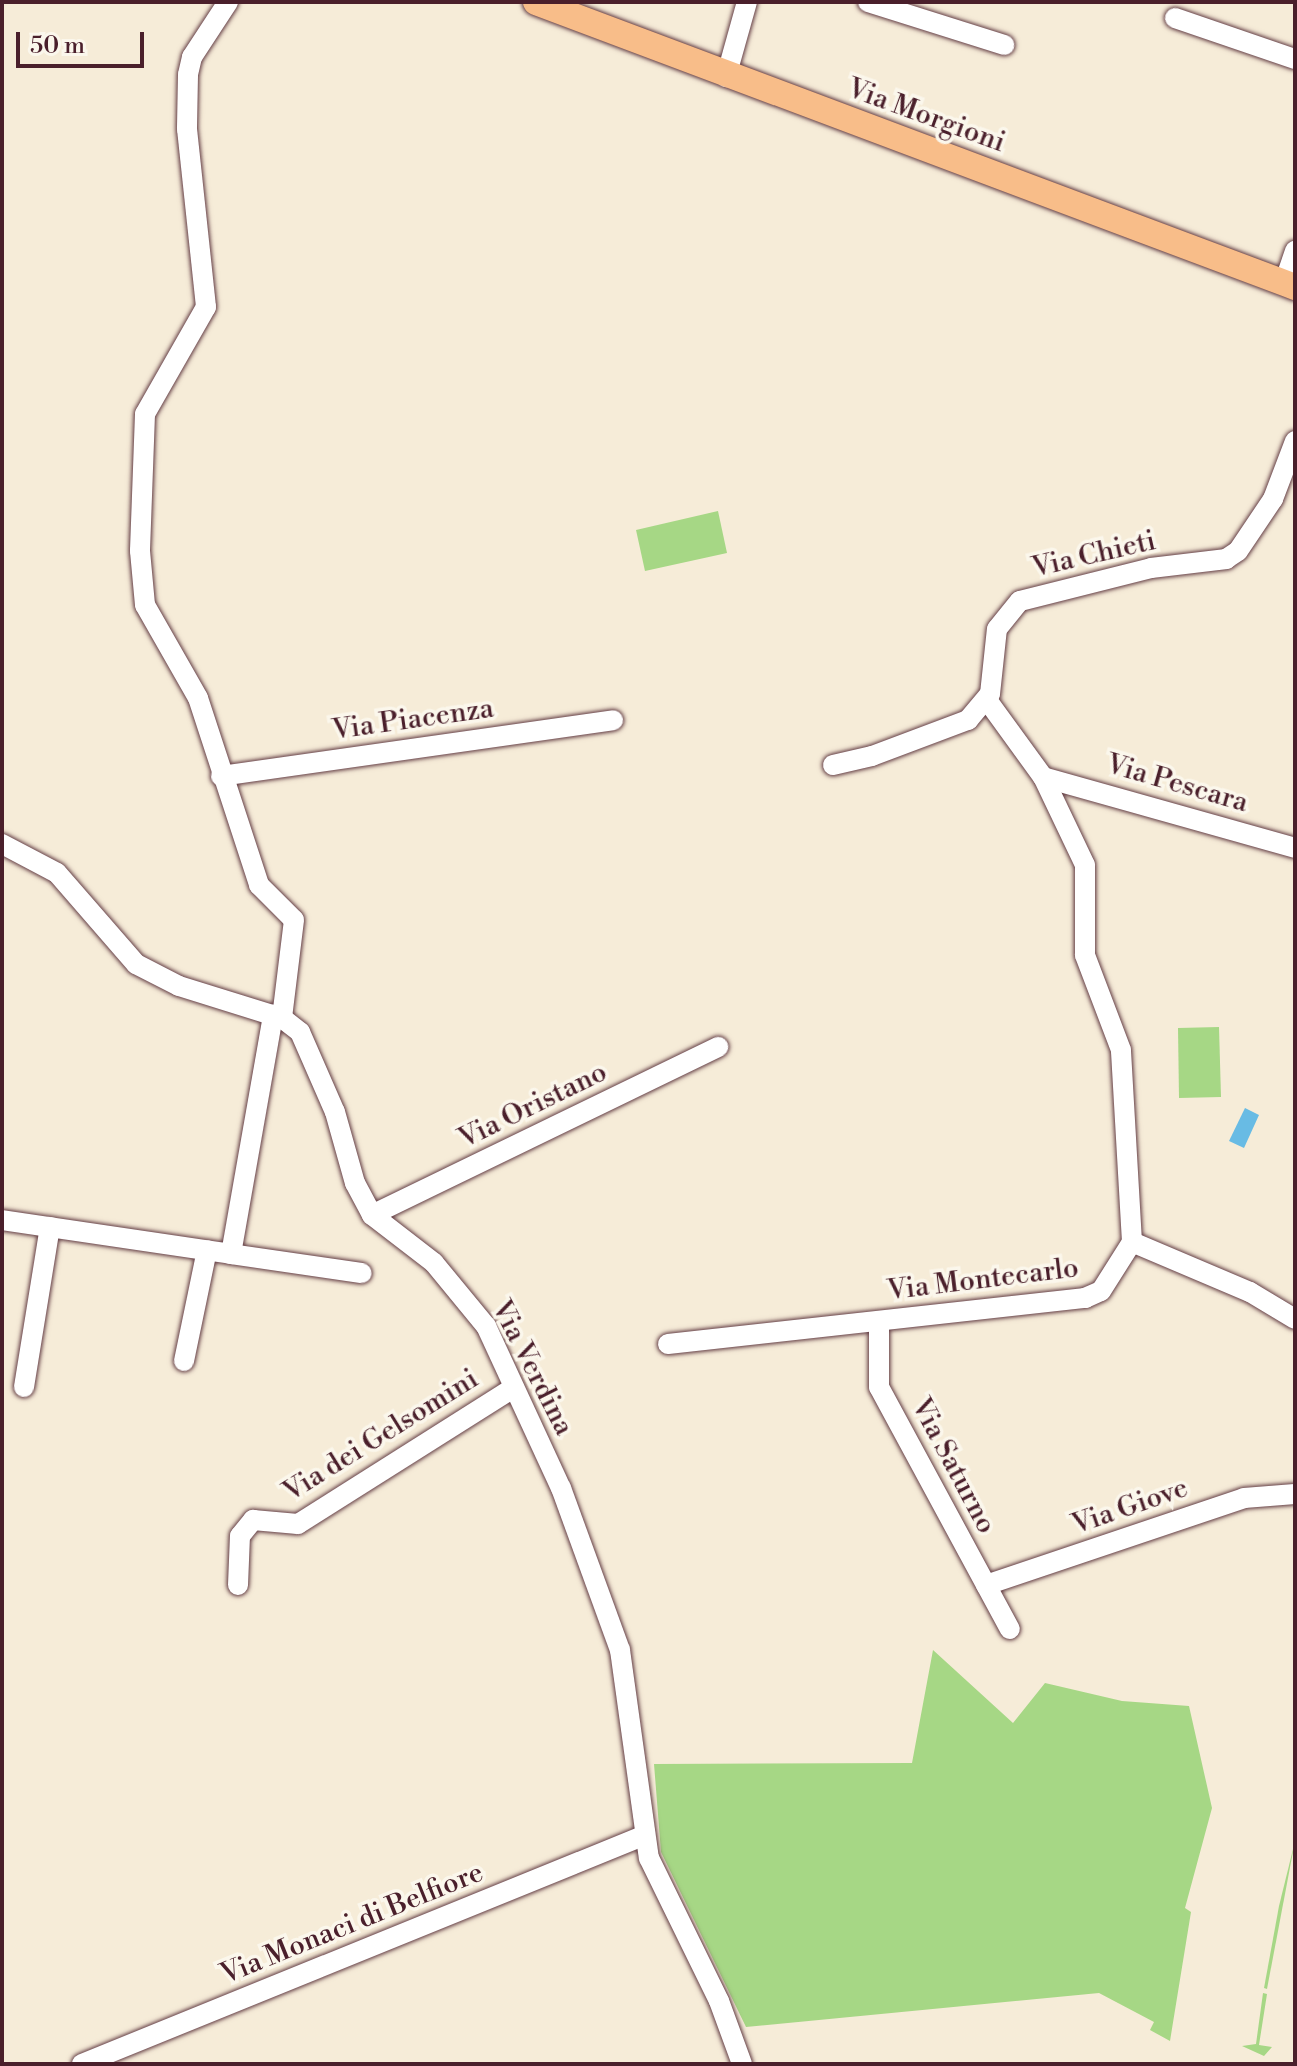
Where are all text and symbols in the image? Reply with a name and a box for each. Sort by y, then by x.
scale bar [20,16,148,66]
text: 50 m [30,31,85,61]
street label: Via Morgioni [843,72,1009,160]
street label: Via Chieti [1029,524,1159,586]
street label: Via Piacenza [330,692,496,748]
street label: Via Pescara [1102,748,1252,820]
street label: Via Oristano [453,1056,613,1156]
street label: Via Montecarlo [885,1252,1081,1308]
street label: Via Verdina [484,1295,580,1441]
street label: Via dei Gelsomini [277,1363,485,1509]
street label: Via Saturno [903,1392,1003,1540]
street label: Via Giove [1068,1472,1192,1542]
street label: Via Monaci di Belfiore [216,1856,488,1992]

